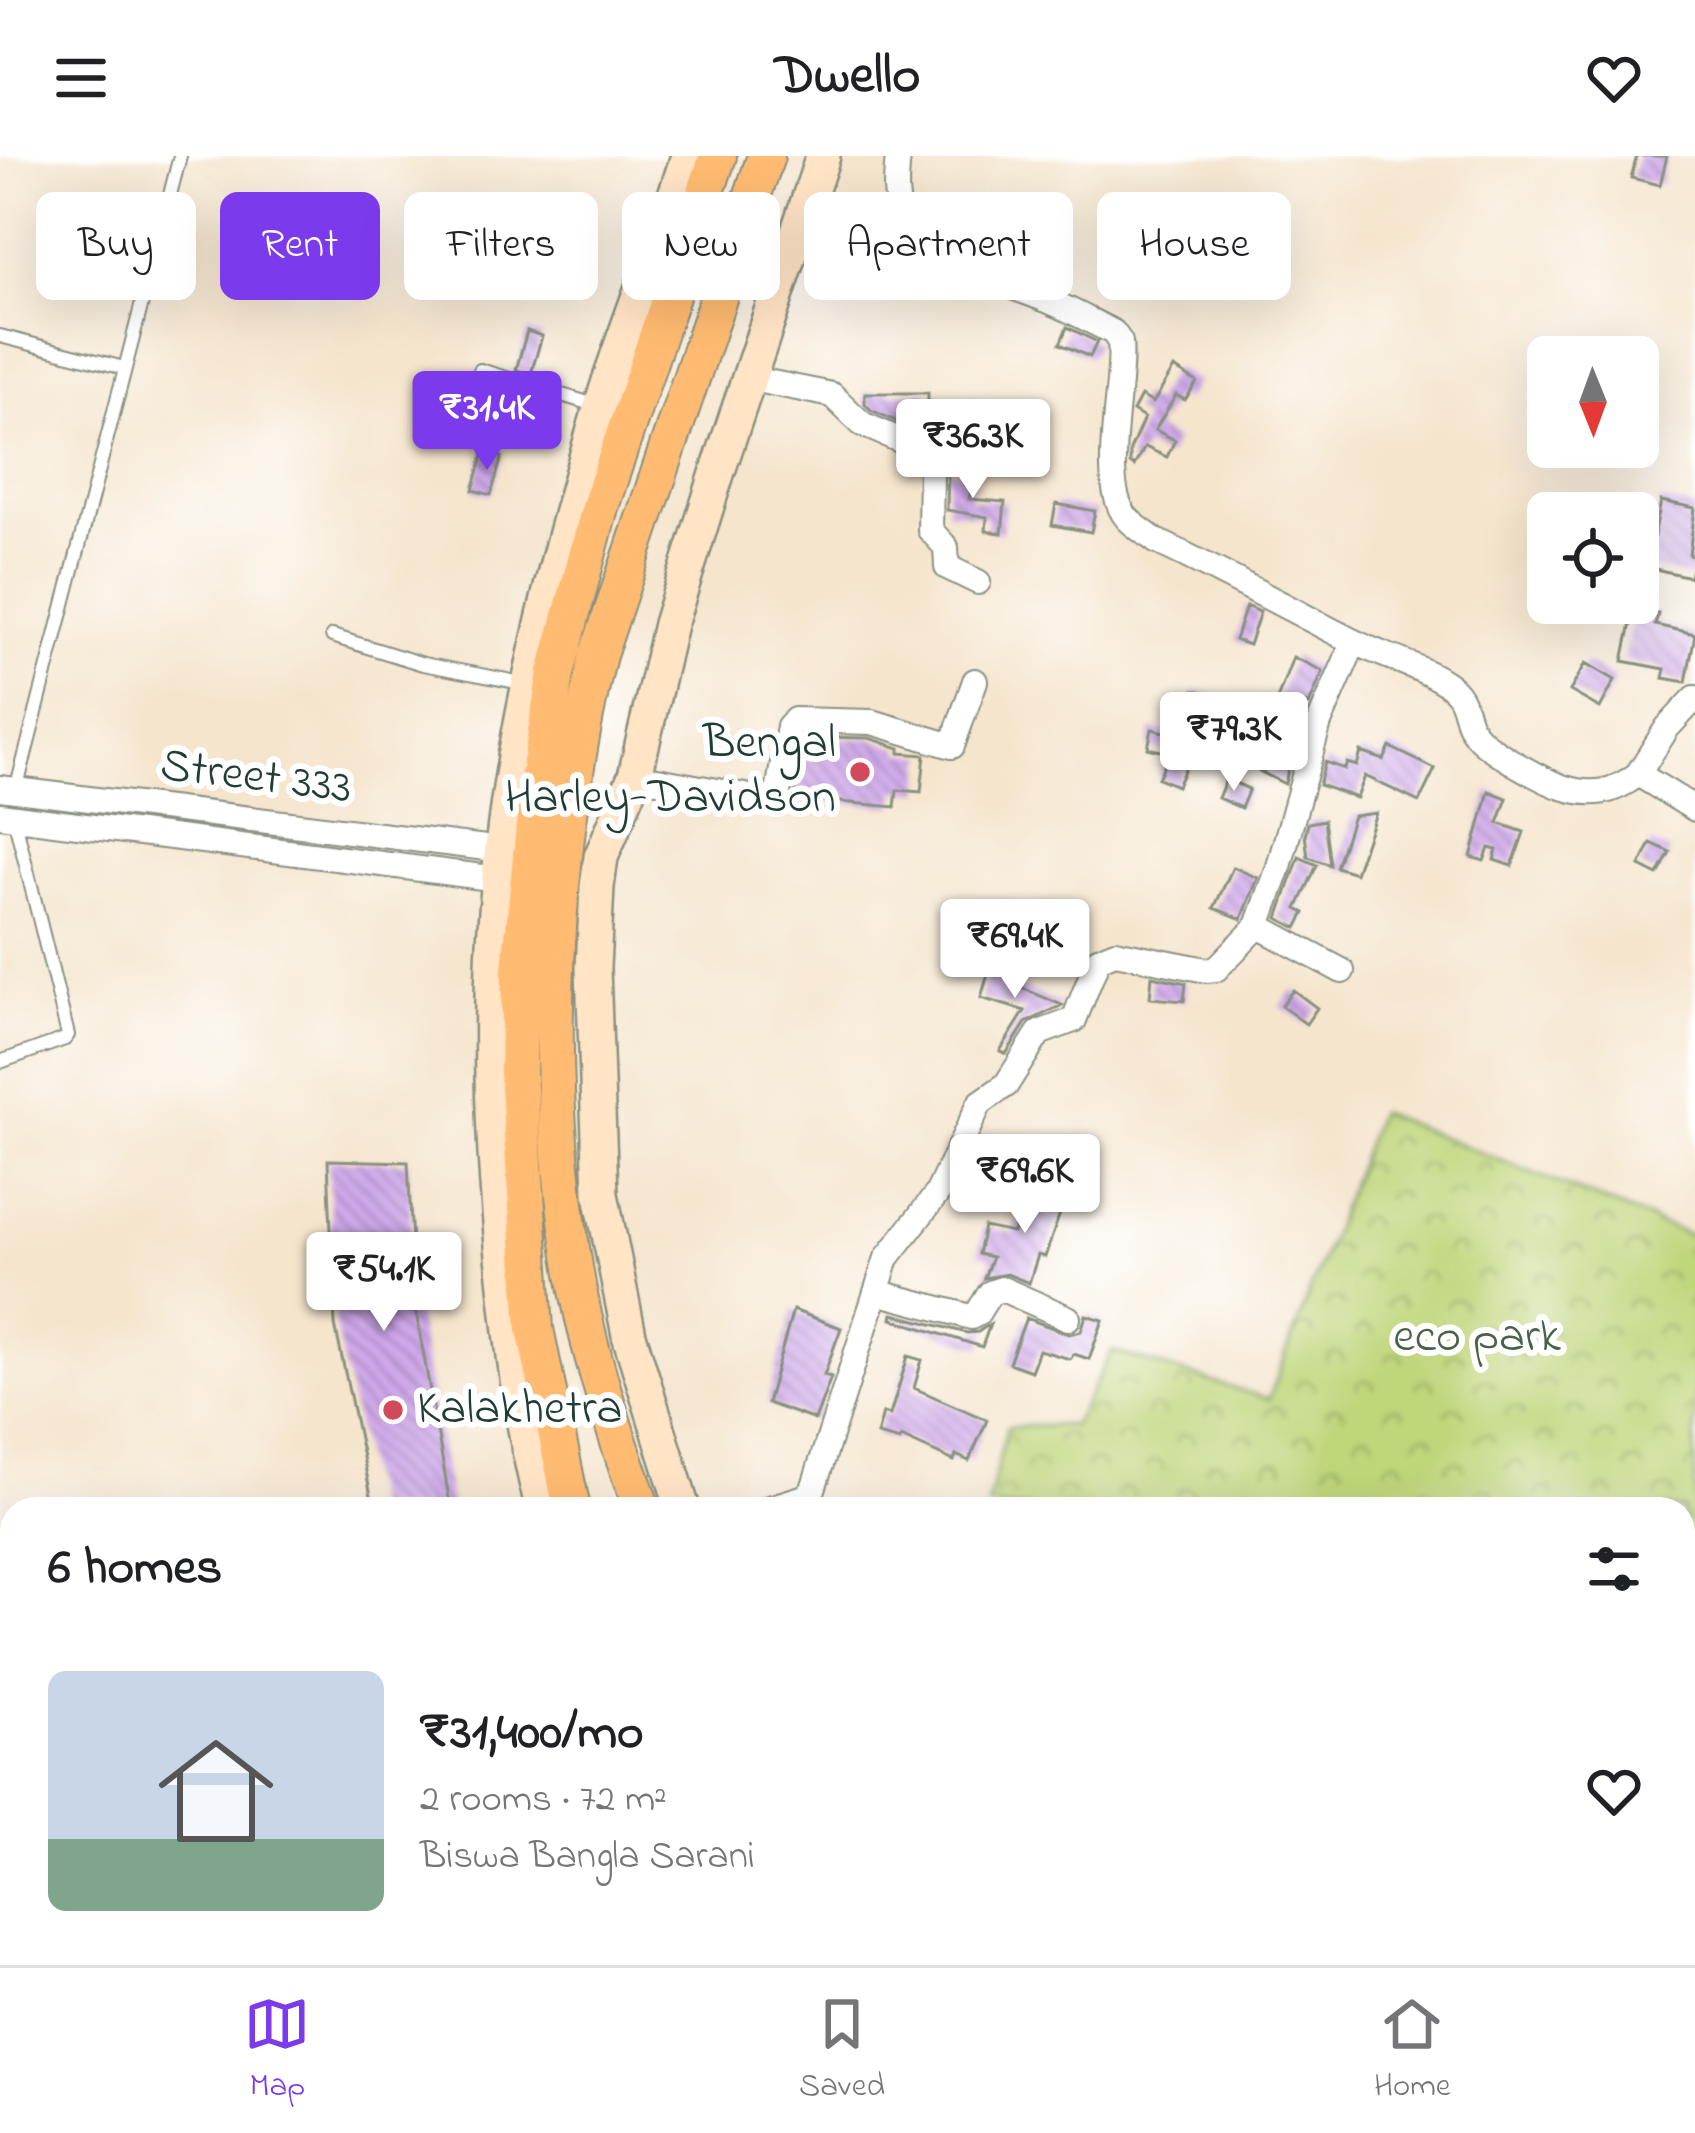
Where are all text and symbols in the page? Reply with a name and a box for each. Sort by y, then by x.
text: Dwello [775,39,920,117]
icon: menu [48,45,114,111]
icon: heart [1581,45,1647,111]
chip: Buy [36,192,196,300]
chip: Rent [220,192,380,300]
chip: Filters [404,192,598,300]
chip: New [622,192,780,300]
chip: Apartment [804,192,1073,300]
chip: House [1097,192,1291,300]
north arrow [1527,336,1659,468]
map controls [1527,336,1659,624]
pin: ₹31.4K [389,371,585,473]
text: ₹31.4K [440,381,534,438]
pin: ₹36.3K [875,399,1071,501]
text: ₹36.3K [923,409,1023,466]
button: locate [1527,492,1659,624]
pin: ₹79.3K [1136,692,1332,794]
text: ₹79.3K [1187,702,1281,759]
place label: Bengal Harley-Davidson [505,709,836,834]
street label: Street 333 [156,732,356,824]
marker: Bengal Harley-Davidson [847,759,873,785]
pin: ₹69.4K [917,899,1113,1001]
text: ₹69.4K [967,909,1063,966]
pin: ₹69.6K [927,1134,1123,1236]
text: ₹69.6K [977,1144,1073,1201]
pin: ₹54.1K [286,1232,482,1334]
text: ₹54.1K [333,1242,435,1299]
park label: eco park [1393,1303,1562,1373]
place label: Kalakhetra [417,1375,622,1445]
marker: Kalakhetra [380,1397,406,1423]
text: 6 homes [48,1532,222,1607]
icon: filters [1581,1536,1647,1602]
text: ₹31,400/mo [420,1697,644,1772]
icon: home [144,1719,288,1863]
icon: heart [1581,1758,1647,1824]
text: 2 rooms · 72 m² [420,1772,667,1829]
text: Biswa Bangla Sarani [420,1829,755,1886]
tab: Map [244,1991,310,2111]
tab: Saved [799,1991,885,2111]
tab: Home [1374,1991,1451,2111]

